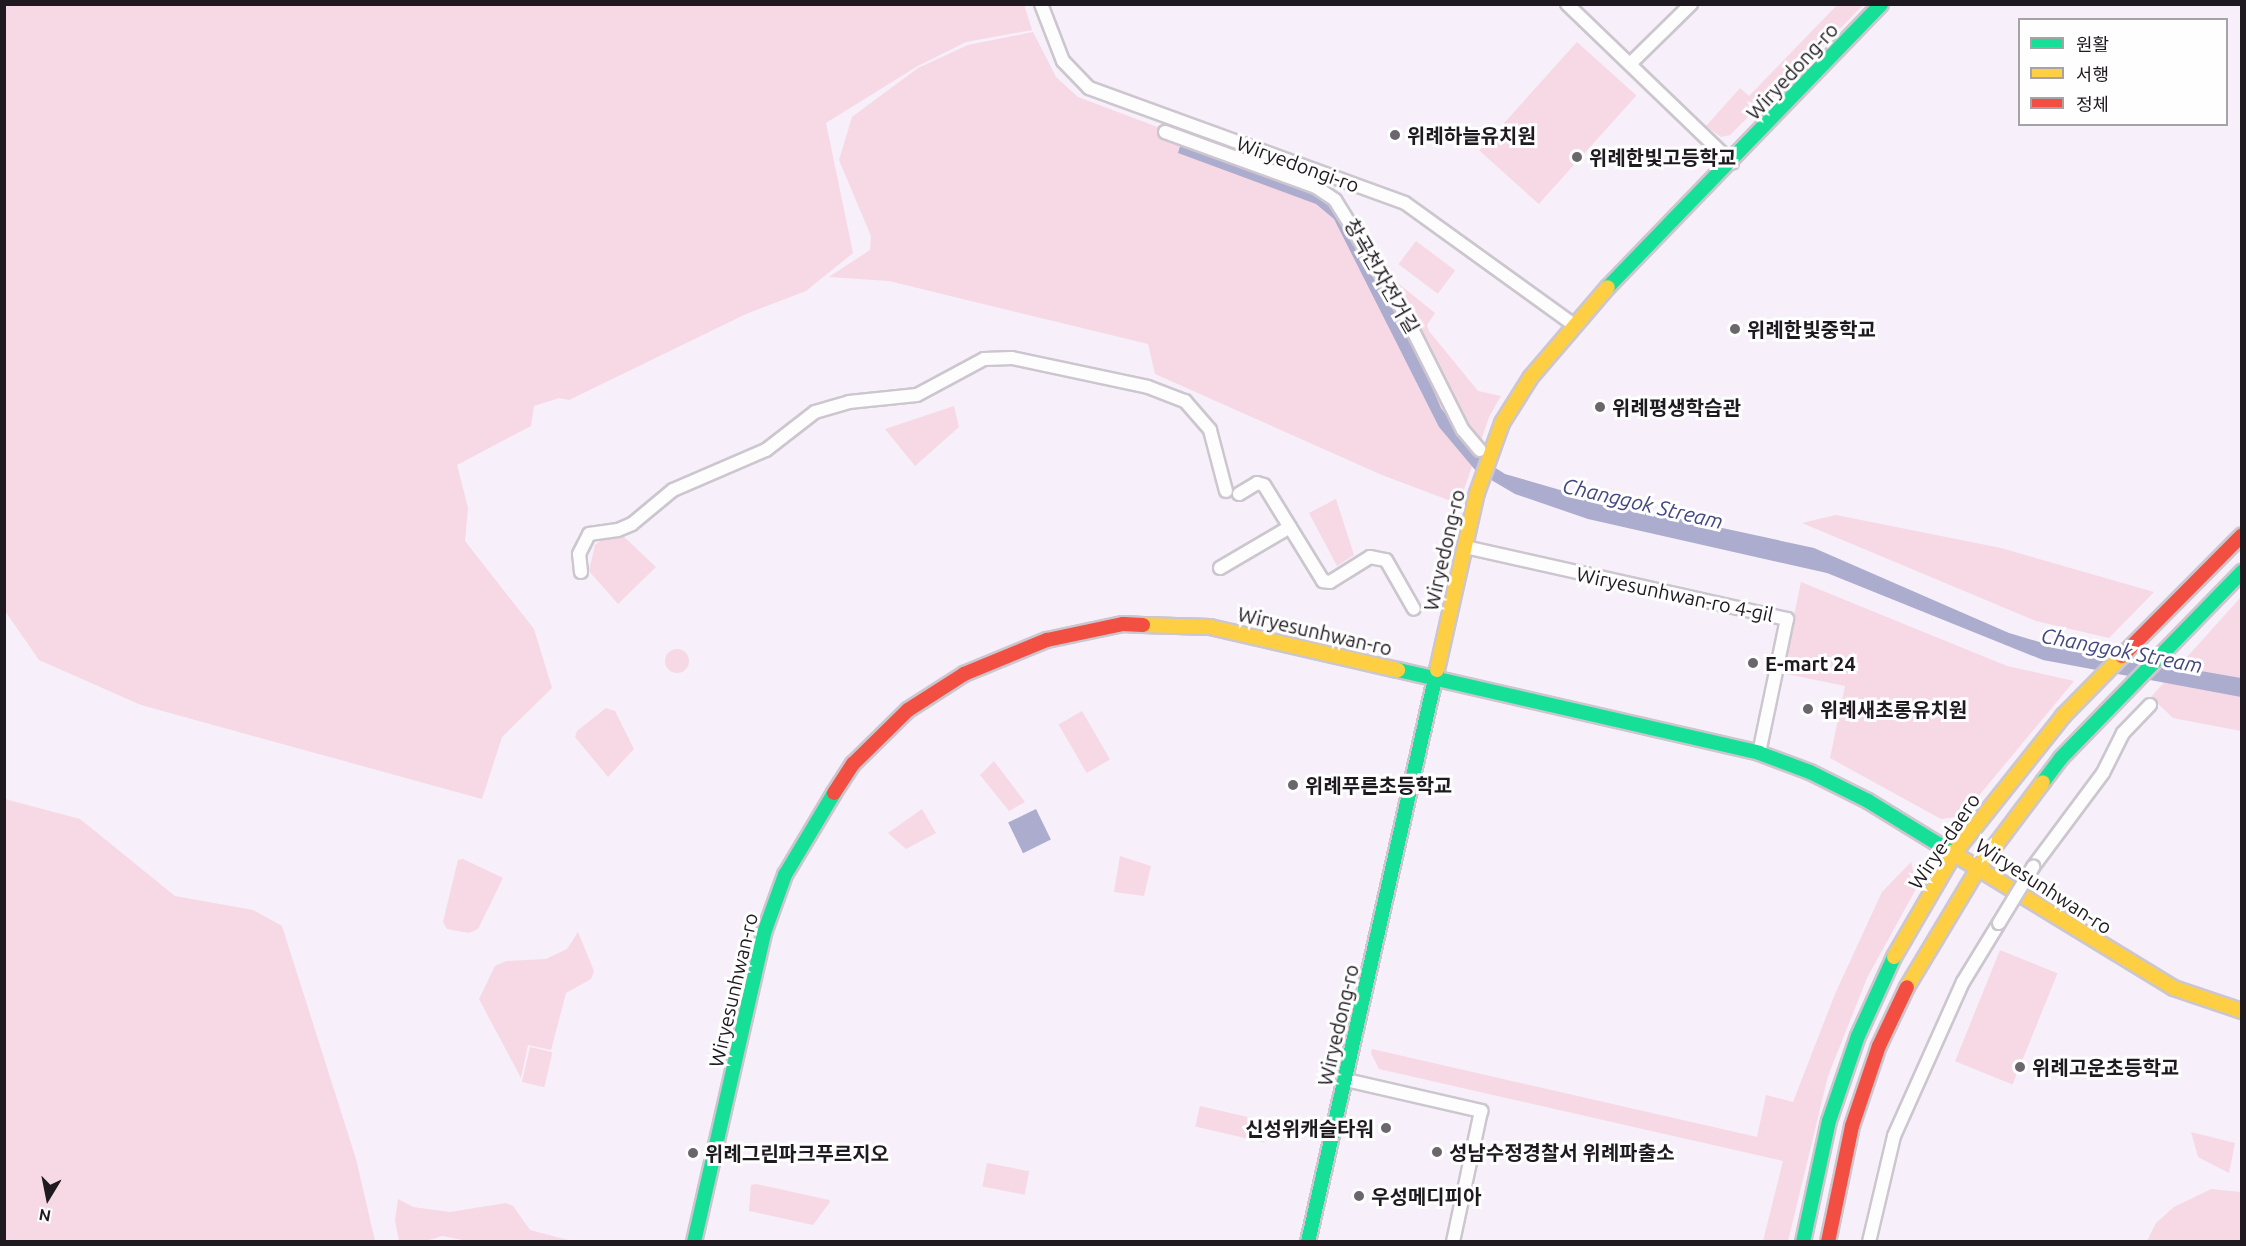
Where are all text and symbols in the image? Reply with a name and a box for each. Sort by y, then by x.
street label: Wiryedong-ro [1741,18,1843,124]
legend [2018,18,2228,126]
text: 원활 [2076,34,2109,54]
text: 서행 [2076,64,2109,84]
text: 정체 [2076,94,2109,114]
place label: 위례하늘유치원 [1407,123,1536,147]
marker: 위례하늘유치원 [1388,128,1402,142]
street label: Wiryedongi-ro [1233,131,1363,197]
place label: 위례한빛고등학교 [1589,145,1736,169]
marker: 위례한빛고등학교 [1570,150,1584,164]
street label: 창곡천자전거길 [1339,214,1425,338]
place label: 위례한빛중학교 [1747,317,1876,341]
marker: 위례한빛중학교 [1728,322,1742,336]
place label: 위례평생학습관 [1612,395,1741,419]
marker: 위례평생학습관 [1593,400,1607,414]
water label: Changgok Stream [1560,472,1726,534]
street label: Wiryedong-ro [1418,487,1470,613]
street label: Wiryesunhwan-ro 4-gil [1574,561,1776,627]
street label: Wiryesunhwan-ro [1236,602,1394,660]
water label: Changgok Stream [2039,622,2205,678]
place label: E-mart 24 [1765,651,1856,675]
marker: E-mart 24 [1746,656,1760,670]
place label: 위례새초롱유치원 [1820,697,1967,721]
marker: 위례새초롱유치원 [1801,702,1815,716]
place label: 위례푸른초등학교 [1305,773,1452,797]
marker: 위례푸른초등학교 [1286,778,1300,792]
street label: Wirye-daero [1903,788,1985,894]
street label: Wiryesunhwan-ro [1971,833,2117,939]
street label: Wiryesunhwan-ro [704,911,762,1069]
street label: Wiryedong-ro [1312,962,1364,1088]
place label: 위례고운초등학교 [2032,1055,2179,1079]
marker: 위례고운초등학교 [2013,1060,2027,1074]
place label: 신성위캐슬타워 [1245,1116,1374,1140]
marker: 신성위캐슬타워 [1379,1121,1393,1135]
place label: 성남수정경찰서 위례파출소 [1449,1140,1675,1164]
place label: 위례그린파크푸르지오 [705,1141,889,1165]
marker: 성남수정경찰서 위례파출소 [1430,1145,1444,1159]
marker: 위례그린파크푸르지오 [686,1146,700,1160]
north arrow [18,1168,78,1228]
place label: 우성메디피아 [1371,1184,1481,1208]
marker: 우성메디피아 [1352,1189,1366,1203]
text: N [37,1206,52,1226]

